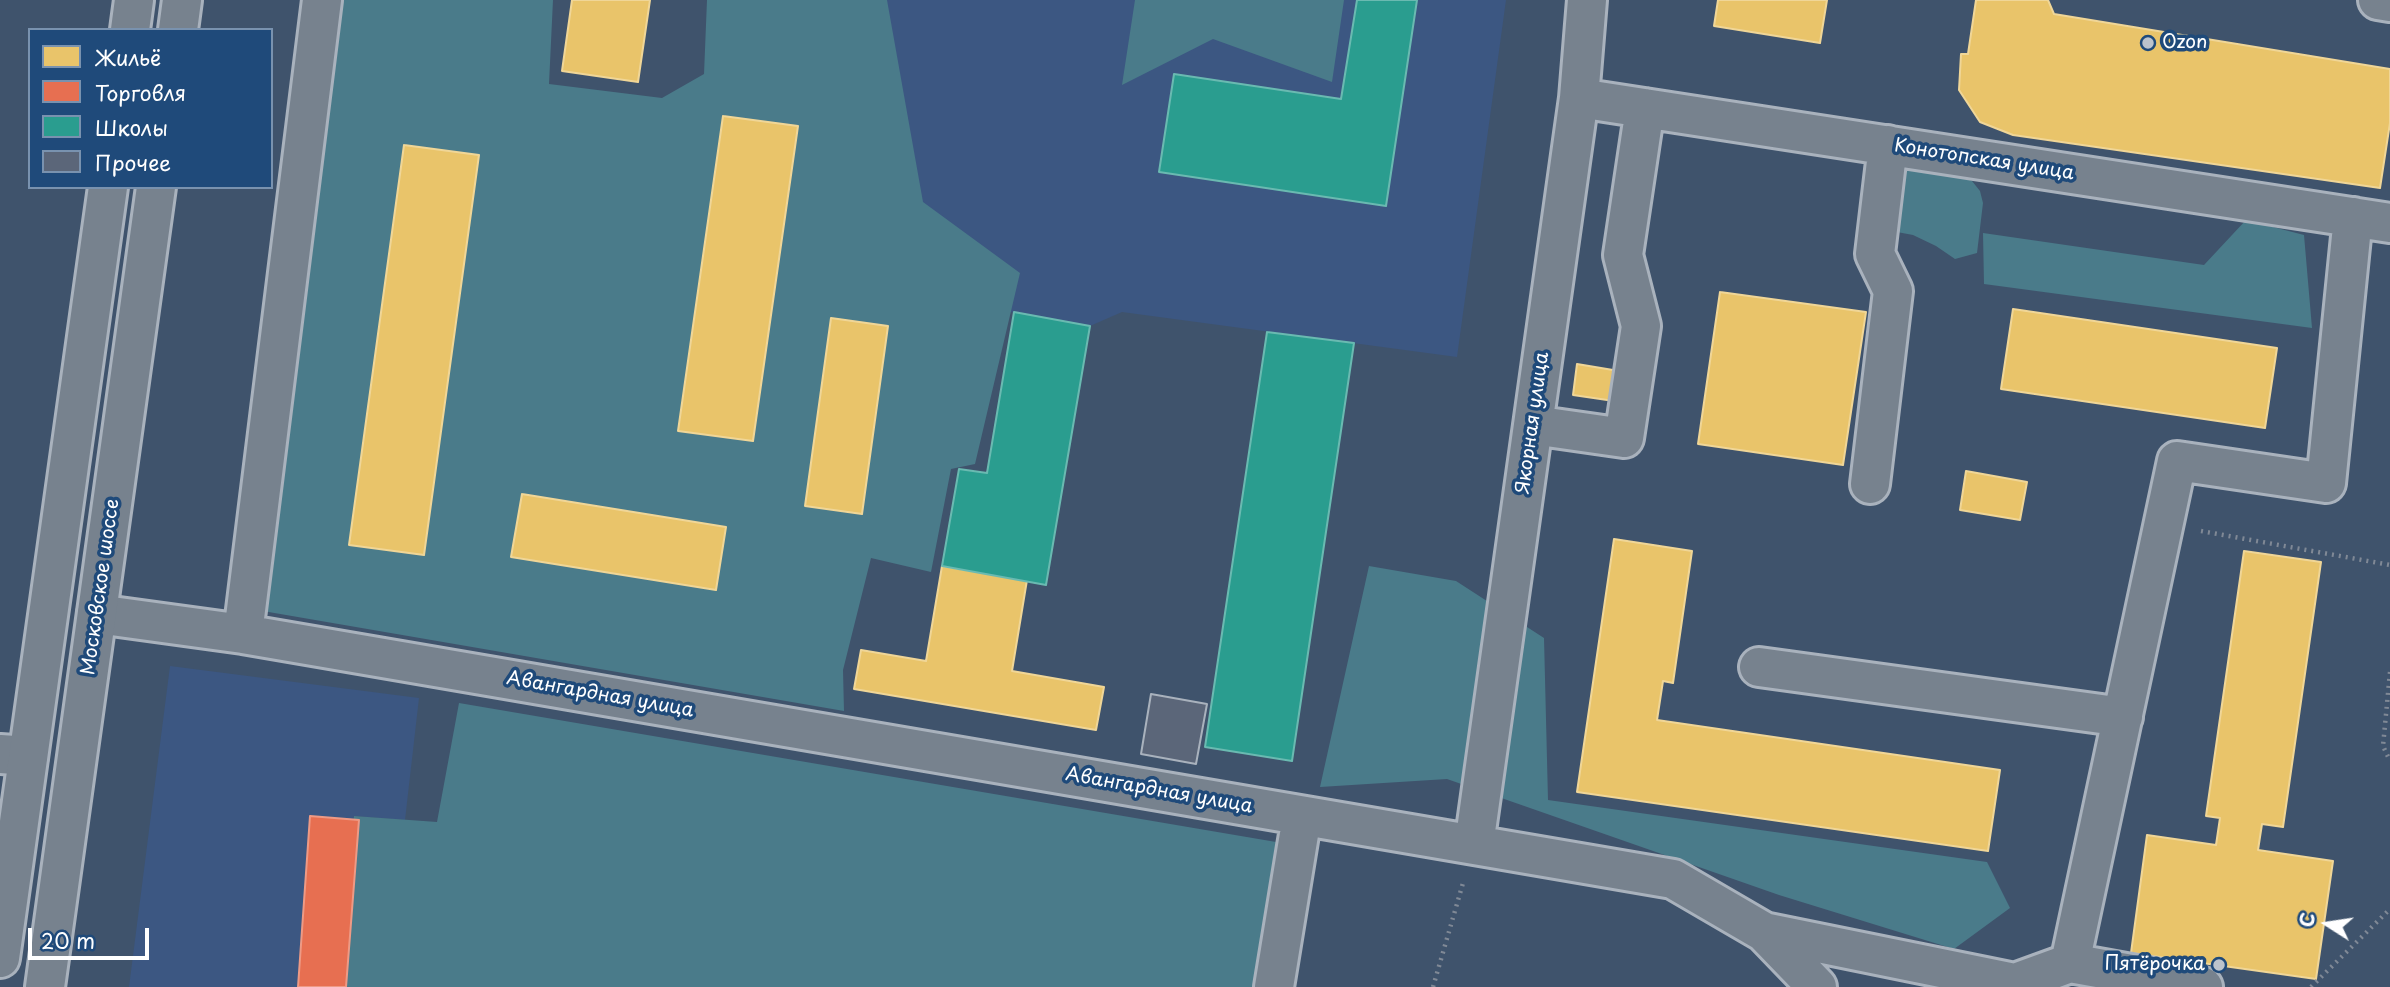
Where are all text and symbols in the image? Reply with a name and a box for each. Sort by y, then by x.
legend [28,28,273,189]
place label: Ozon [2162,32,2207,54]
marker: Ozon [2140,35,2156,51]
text: Жильё [95,41,161,73]
text: Торговля [95,76,186,108]
text: Школы [95,111,168,143]
street label: Конотопская улица [1892,135,2076,185]
text: Прочее [95,146,171,178]
street label: Якорная улица [1512,351,1554,495]
street label: Московское шоссе [77,497,125,677]
street label: Авангардная улица [505,667,695,723]
street label: Авангардная улица [1064,763,1254,819]
north arrow [2292,889,2362,959]
text: С [2291,910,2322,930]
scale bar [32,914,152,958]
text: 20 m [41,924,95,956]
place label: Пятёрочка [2104,954,2205,976]
marker: Пятёрочка [2211,957,2227,973]

